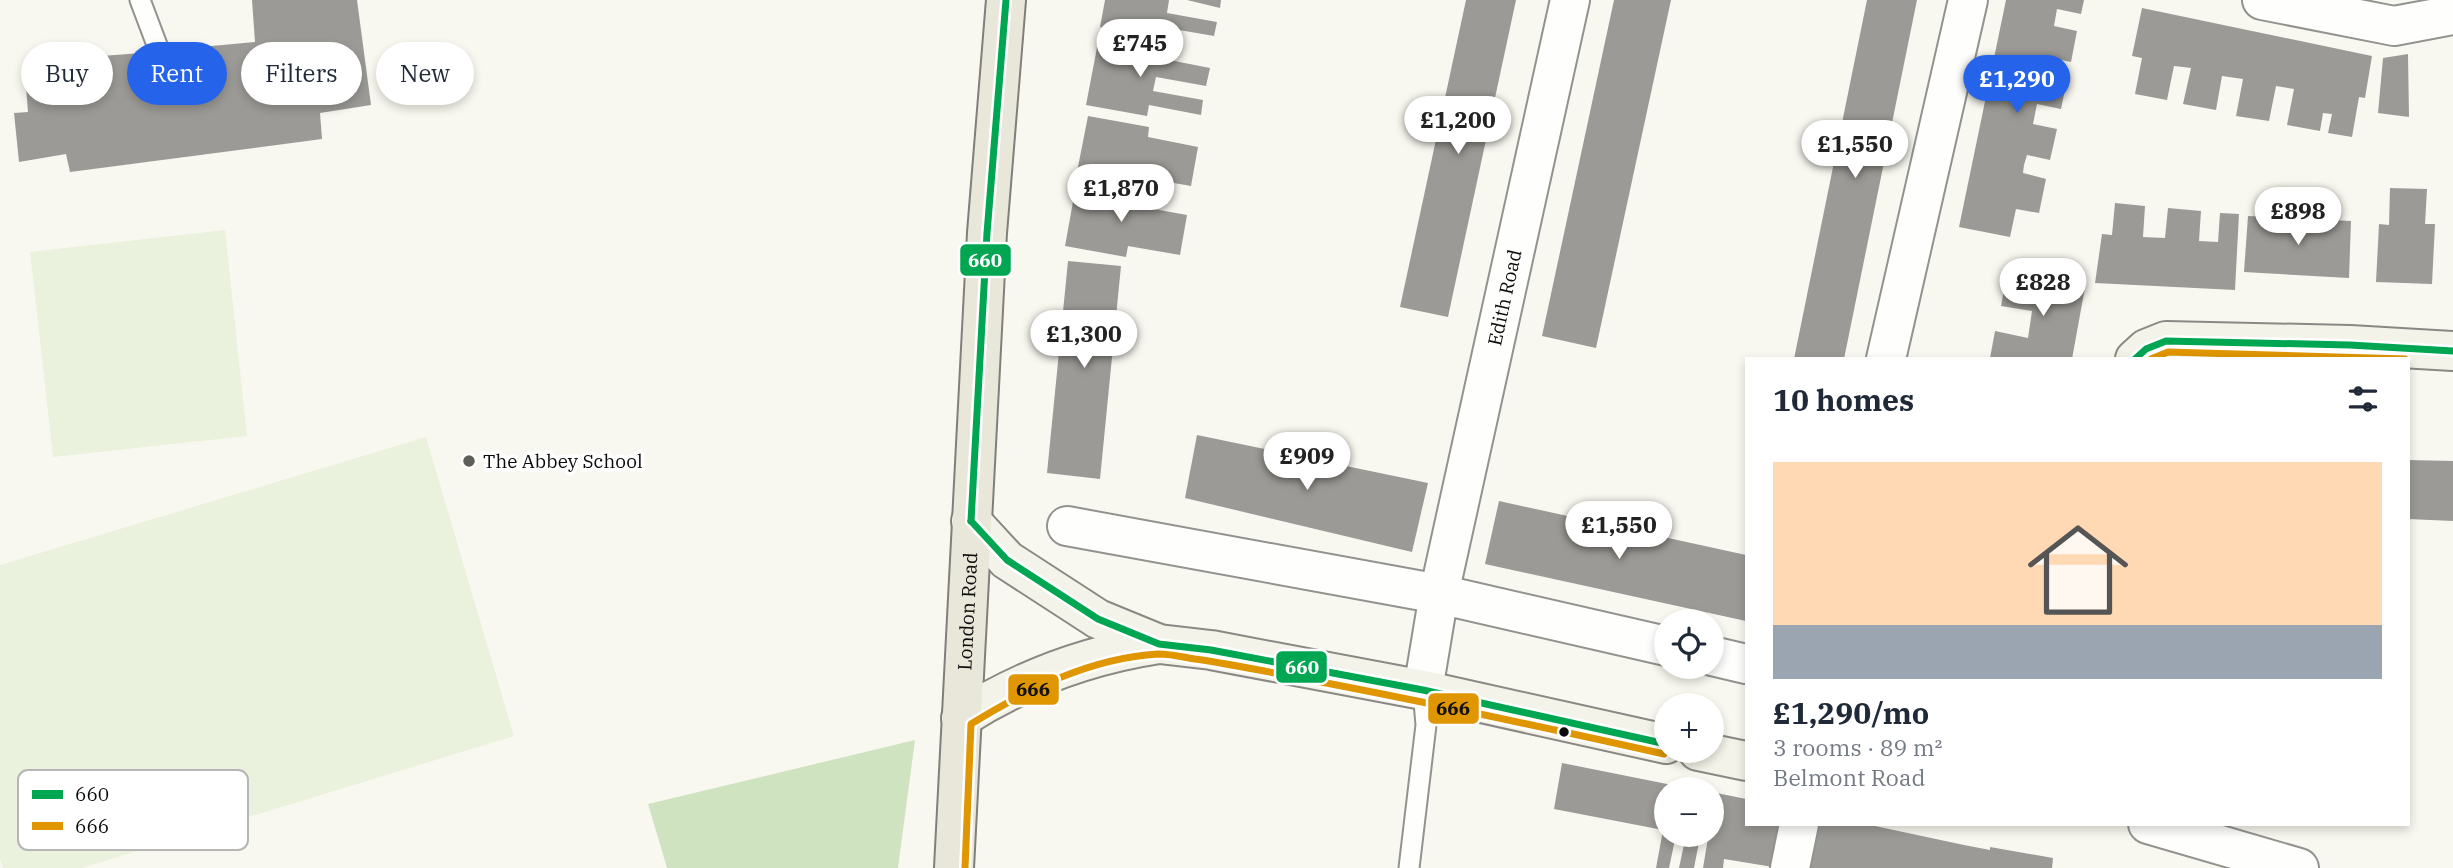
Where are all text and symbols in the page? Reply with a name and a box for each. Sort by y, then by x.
pin: £745 [1099,20,1181,79]
text: £745 [1112,27,1168,57]
chip: Buy [21,42,113,105]
chip: Rent [127,42,227,105]
chip: Filters [241,42,362,105]
chip: New [376,42,474,105]
pin: £1,290 [1960,55,2074,115]
text: £1,290 [1979,63,2055,93]
pin: £1,200 [1401,96,1515,156]
text: £1,200 [1420,104,1496,134]
pin: £1,550 [1798,120,1912,180]
text: £1,550 [1817,128,1893,158]
pin: £1,870 [1064,164,1178,224]
text: £1,870 [1083,172,1159,202]
pin: £898 [2257,188,2339,247]
text: £898 [2270,195,2326,225]
line badge: 660 [959,243,1012,277]
street label: Edith Road [1482,247,1527,348]
text: 660 [968,248,1002,272]
pin: £828 [2002,258,2084,318]
text: £828 [2015,266,2071,296]
pin: £1,300 [1027,310,1141,370]
text: £1,300 [1046,318,1122,348]
text: 10 homes [1773,380,1914,419]
icon: filters [2344,380,2382,418]
pin: £909 [1266,433,1348,492]
text: £909 [1279,440,1335,470]
place label: The Abbey School [483,449,643,473]
marker: The Abbey School [461,453,477,469]
pin: £1,550 [1562,502,1676,561]
icon: home [2015,507,2141,633]
text: £1,550 [1581,509,1657,539]
street label: London Road [952,552,982,671]
map controls [1654,609,1724,847]
button: locate [1654,609,1724,679]
line badge: 660 [1275,650,1328,684]
text: 660 [1285,655,1319,679]
line badge: 666 [1007,673,1060,706]
text: 666 [1016,677,1050,701]
line badge: 666 [1427,692,1480,725]
button: + [1654,693,1724,763]
text: £1,290/mo [1773,693,1929,732]
text: 666 [1436,696,1470,720]
unlabelled marker [1557,725,1571,739]
text: 3 rooms · 89 m² [1773,732,1943,762]
text: Belmont Road [1773,762,1926,792]
legend [18,770,248,850]
button: − [1654,777,1724,847]
text: 660 [75,782,109,806]
text: 666 [75,814,109,838]

